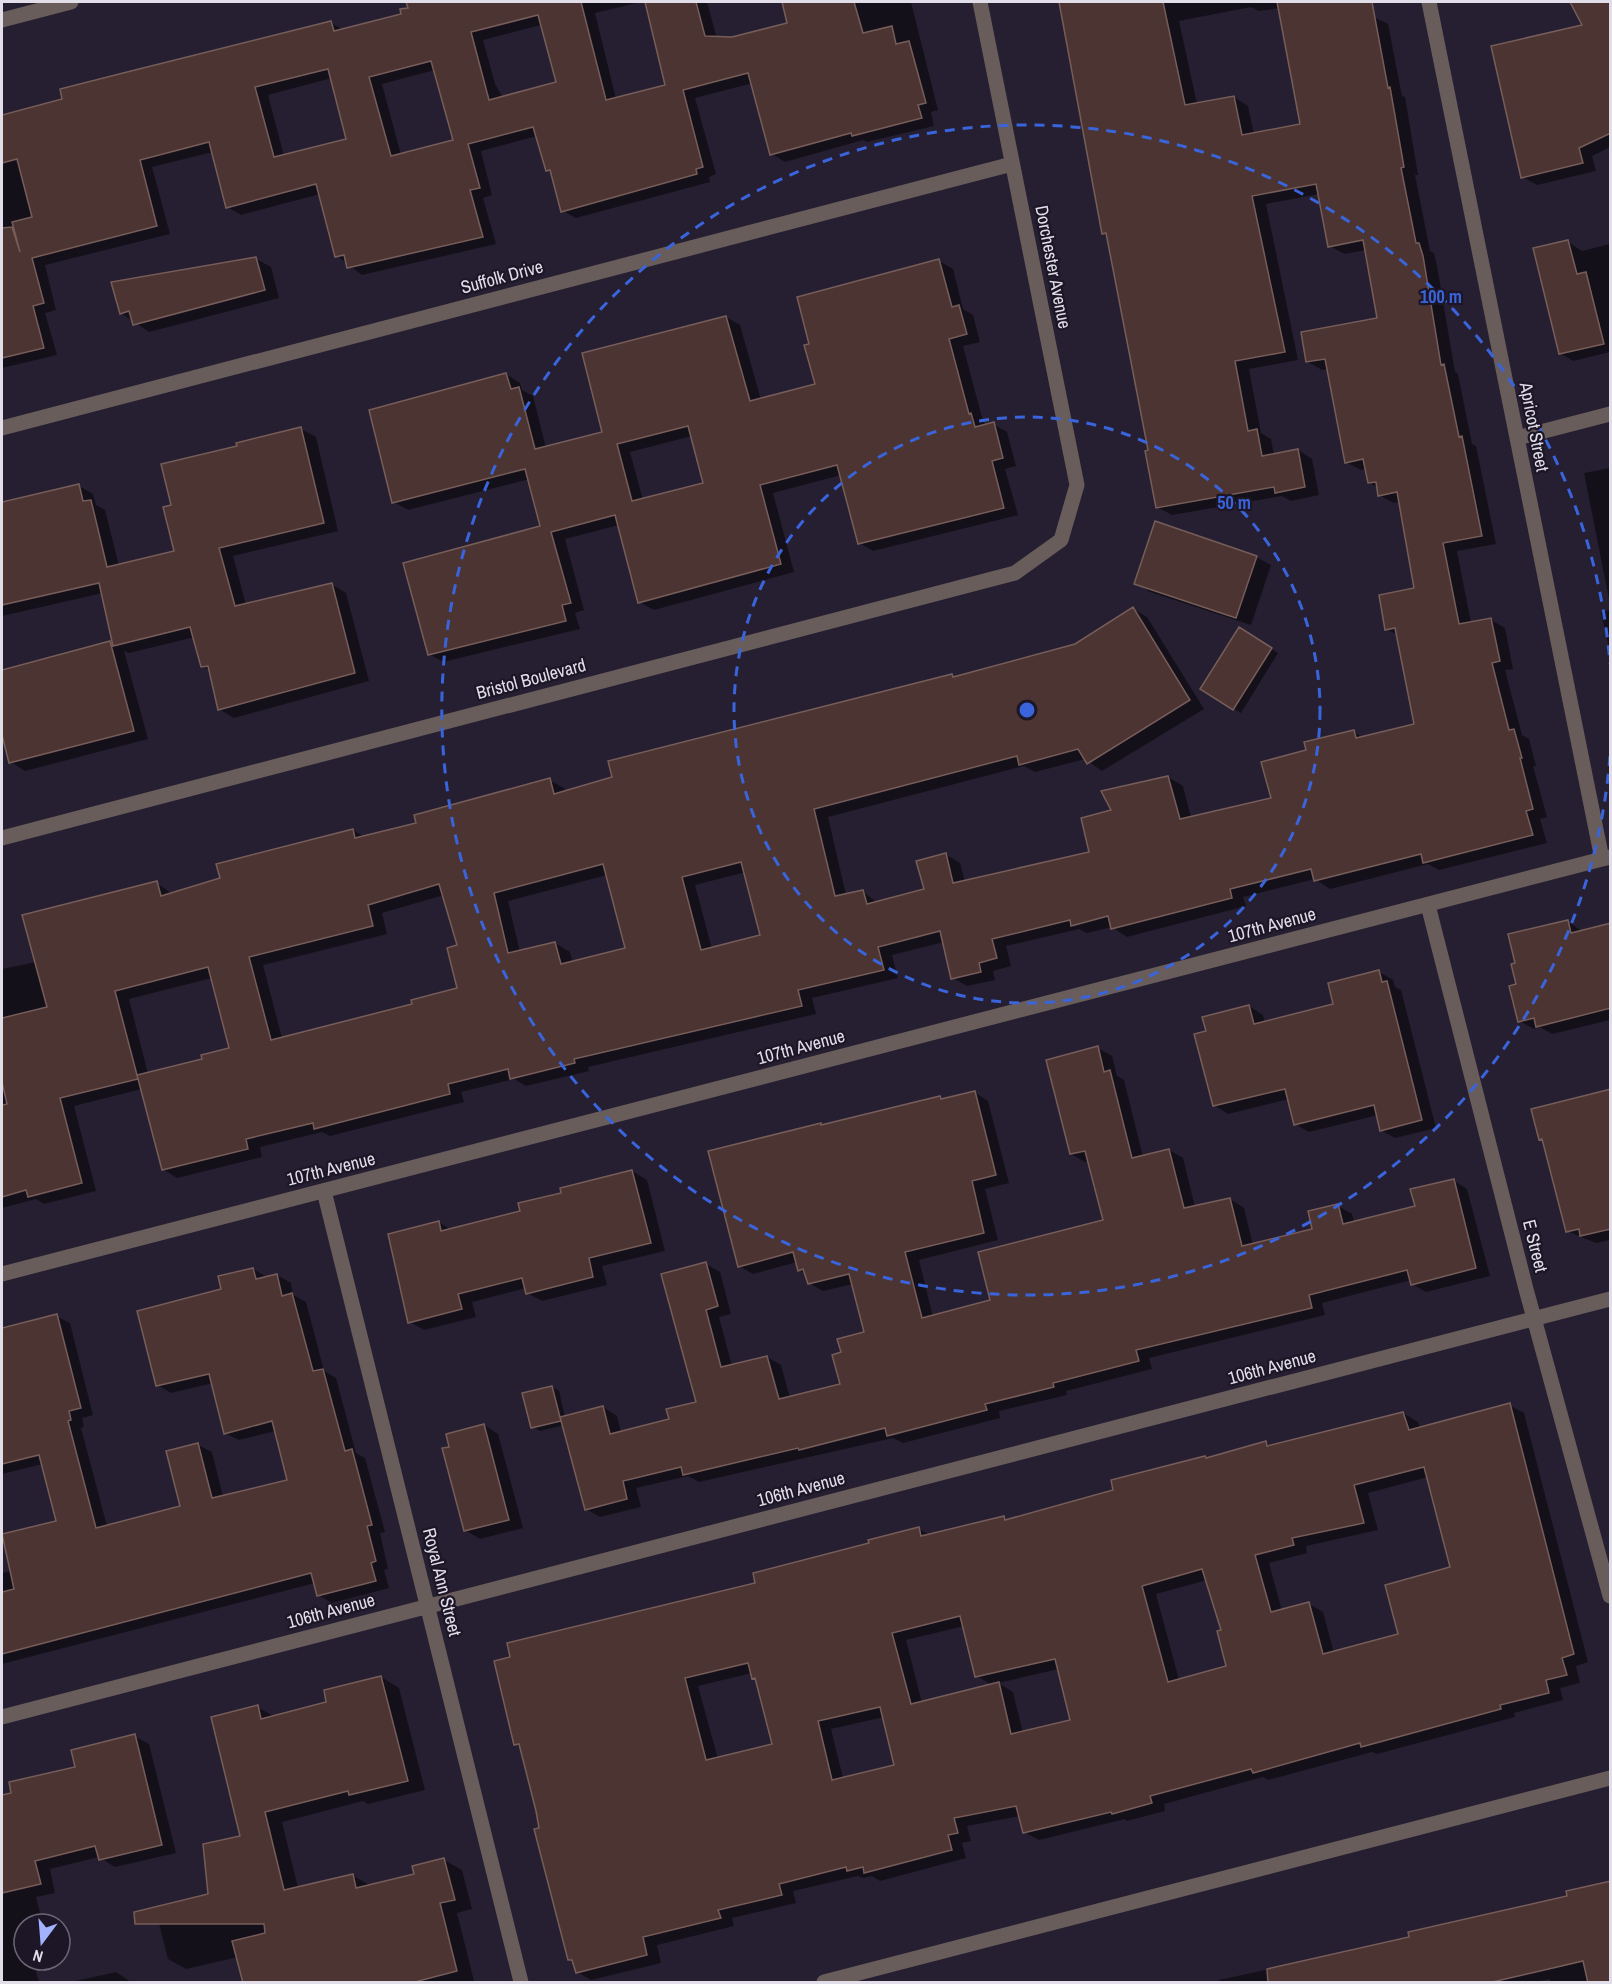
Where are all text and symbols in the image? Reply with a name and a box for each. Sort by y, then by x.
street label: Dorchester Avenue [1029,203,1078,331]
street label: Suffolk Drive [458,254,546,299]
text: 100 m [1420,284,1462,309]
street label: Apricot Street [1513,379,1555,474]
text: 50 m [1217,490,1251,515]
street label: Bristol Boulevard [473,652,588,705]
centre of rings [1017,700,1037,720]
street label: 107th Avenue [1225,901,1319,948]
street label: 107th Avenue [754,1023,848,1070]
street label: 107th Avenue [284,1145,378,1192]
street label: E Street [1517,1217,1554,1275]
street label: 106th Avenue [1225,1343,1319,1390]
street label: 106th Avenue [754,1465,848,1512]
street label: Royal Ann Street [417,1525,468,1639]
street label: 106th Avenue [284,1587,378,1634]
north arrow [12,1912,72,1972]
text: N [30,1945,45,1968]

